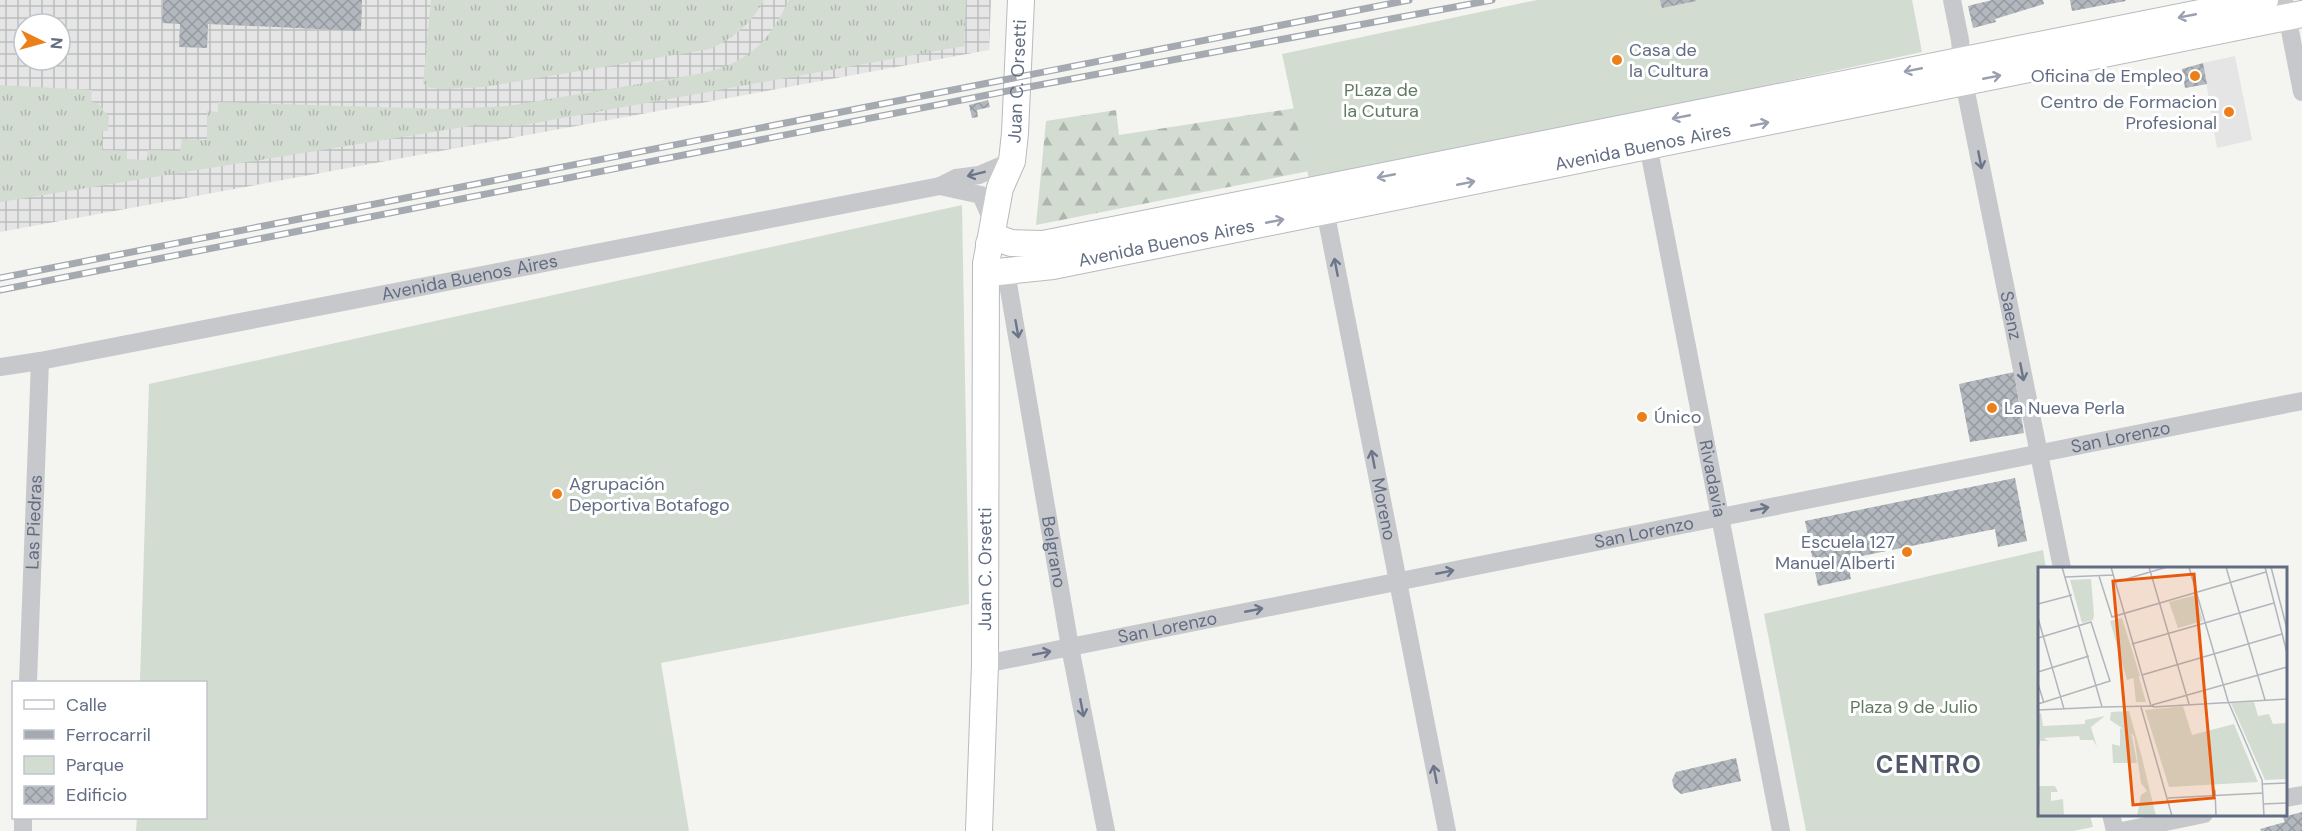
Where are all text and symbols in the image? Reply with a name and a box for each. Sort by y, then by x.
one-way arrow [2177,11,2197,22]
north arrow [12,12,72,72]
street label: Juan C. Orsetti [1002,19,1032,144]
text: N [45,37,67,50]
place label: Casa de la Cultura [1629,38,1709,83]
marker: Casa de la Cultura [1610,53,1624,67]
place label: Oficina de Empleo [2031,64,2183,88]
one-way arrow [1904,65,1923,76]
marker: Oficina de Empleo [2188,69,2202,83]
one-way arrow [1982,71,2002,82]
park label: PLaza de la Cutura [1343,78,1419,123]
place label: Centro de Formacion Profesional [2040,90,2217,135]
marker: Centro de Formacion Profesional [2222,105,2236,119]
one-way arrow [1671,112,1691,123]
one-way arrow [1750,117,1769,129]
street label: Avenida Buenos Aires [1553,118,1733,176]
one-way arrow [1975,150,1986,170]
one-way arrow [967,168,986,180]
one-way arrow [1377,170,1396,182]
one-way arrow [1456,177,1475,188]
street label: Avenida Buenos Aires [1076,214,1257,273]
one-way arrow [1265,215,1284,226]
street label: Avenida Buenos Aires [379,249,560,306]
one-way arrow [1330,258,1341,278]
street label: Saenz [1994,289,2028,342]
one-way arrow [1012,319,1023,339]
one-way arrow [2017,362,2028,381]
place label: La Nueva Perla [2004,396,2125,420]
marker: La Nueva Perla [1985,401,1999,415]
place label: Único [1654,405,1701,429]
marker: Único [1635,410,1649,424]
street label: San Lorenzo [2069,416,2172,459]
street label: Rivadavia [1693,438,1732,519]
one-way arrow [1367,449,1378,469]
place label: Agrupación Deportiva Botafogo [569,472,730,517]
street label: Las Piedras [20,474,48,570]
street label: Moreno [1366,476,1402,543]
marker: Agrupación Deportiva Botafogo [550,487,564,501]
one-way arrow [1749,503,1769,514]
street label: Juan C. Orsetti [973,507,997,631]
street label: San Lorenzo [1592,511,1696,554]
street label: Belgrano [1036,514,1072,590]
place label: Escuela 127 Manuel Alberti [1775,530,1895,575]
marker: Escuela 127 Manuel Alberti [1900,545,1914,559]
one-way arrow [1435,566,1454,577]
inset map [2038,567,2287,816]
one-way arrow [1243,604,1263,615]
street label: San Lorenzo [1116,606,1219,649]
one-way arrow [1032,647,1051,658]
legend [12,681,207,819]
text: Calle [66,693,107,717]
park label: Plaza 9 de Julio [1850,695,1978,719]
one-way arrow [1077,697,1088,717]
text: Ferrocarril [66,723,151,747]
district label: CENTRO [1876,749,1982,780]
text: Parque [66,753,124,777]
one-way arrow [1429,764,1440,784]
text: Edificio [66,783,127,807]

